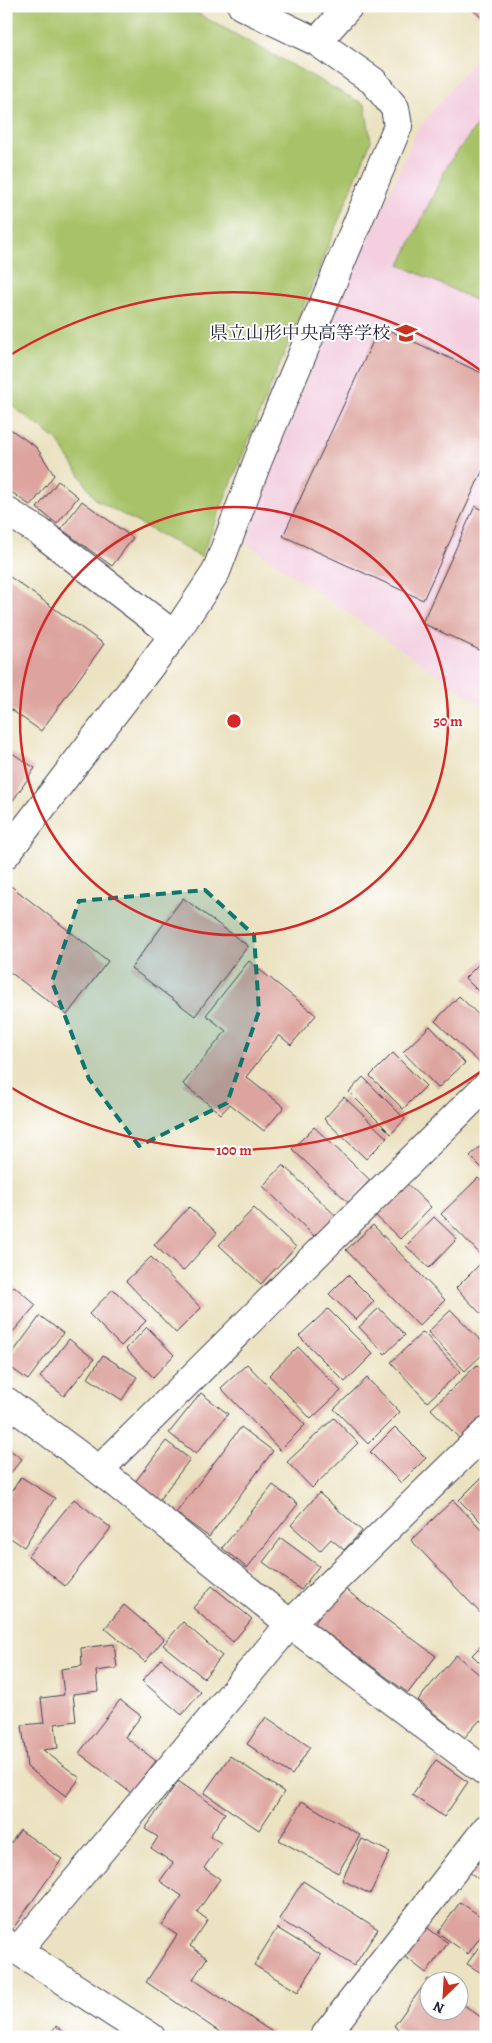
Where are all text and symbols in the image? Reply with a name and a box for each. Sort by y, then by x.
school or university icon: 県立山形中央高等学校 [393,320,419,346]
place label: 県立山形中央高等学校 [210,321,390,345]
text: 50 m [433,711,463,731]
centre of rings [225,712,243,730]
text: 100 m [216,1140,252,1160]
north arrow [420,1970,470,2020]
text: N [430,1997,447,2018]

